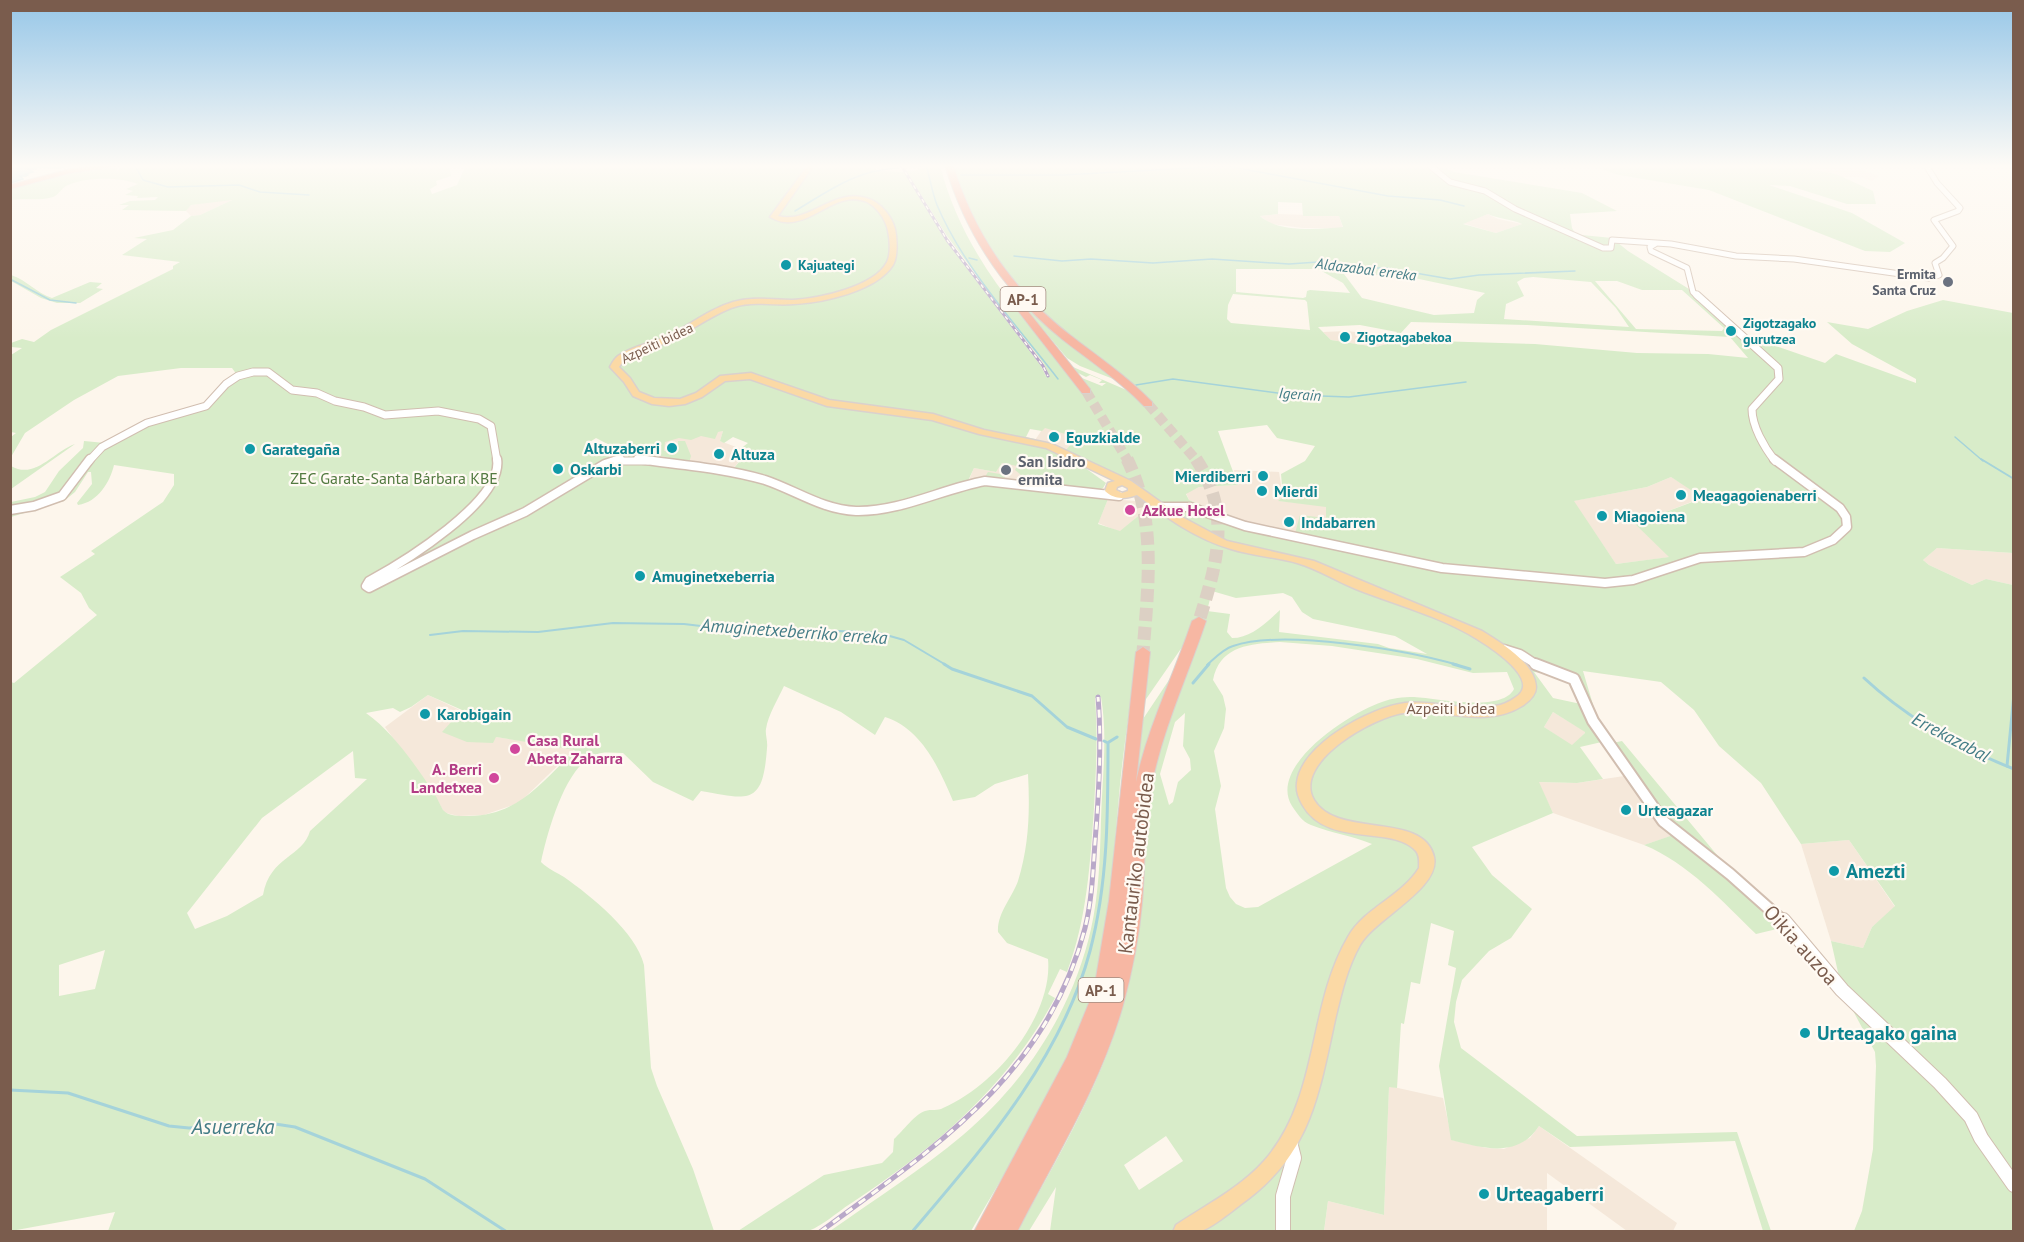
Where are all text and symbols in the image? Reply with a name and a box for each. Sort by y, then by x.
water label: Aldazabal erreka [1314,253,1418,285]
place label: Kajuategi [798,256,855,274]
marker: Kajuategi [779,258,793,272]
place label: Ermita Santa Cruz [1872,265,1936,299]
marker: Ermita Santa Cruz [1941,275,1955,289]
road number: AP-1 [1000,287,1046,311]
place label: Zigotzagako gurutzea [1743,314,1817,348]
street label: Azpeiti bidea [618,318,696,368]
marker: Zigotzagako gurutzea [1724,324,1738,338]
place label: Zigotzagabekoa [1357,328,1452,346]
marker: Zigotzagabekoa [1338,330,1352,344]
water label: Igerain [1278,383,1322,405]
place label: Eguzkialde [1066,427,1140,447]
marker: Eguzkialde [1047,430,1061,444]
place label: Altuzaberri [584,438,660,458]
place label: Garategaña [262,439,340,459]
marker: Altuzaberri [665,441,679,455]
marker: Garategaña [243,442,257,456]
place label: Altuza [731,444,775,464]
marker: Altuza [712,447,726,461]
place label: San Isidro ermita [1018,451,1086,489]
place label: Oskarbi [570,459,622,479]
marker: Oskarbi [551,462,565,476]
marker: San Isidro ermita [999,463,1013,477]
place label: Mierdiberri [1175,466,1251,486]
park label: ZEC Garate-Santa Bárbara KBE [290,468,498,488]
marker: Mierdiberri [1256,469,1270,483]
place label: Mierdi [1274,481,1318,501]
marker: Mierdi [1255,484,1269,498]
place label: Meagagoienaberri [1693,485,1817,505]
marker: Meagagoienaberri [1674,488,1688,502]
place label: Azkue Hotel [1142,500,1225,520]
marker: Azkue Hotel [1123,503,1137,517]
place label: Miagoiena [1614,506,1685,526]
marker: Miagoiena [1595,509,1609,523]
place label: Indabarren [1301,512,1375,532]
marker: Indabarren [1282,515,1296,529]
place label: Amuginetxeberria [652,566,775,586]
marker: Amuginetxeberria [633,569,647,583]
water label: Amuginetxeberriko erreka [699,613,888,649]
street label: Azpeiti bidea [1407,698,1495,718]
place label: Karobigain [437,704,511,724]
marker: Karobigain [418,707,432,721]
water label: Errekazabal [1908,707,1994,767]
place label: Casa Rural Abeta Zaharra [527,730,623,768]
marker: Casa Rural Abeta Zaharra [508,742,522,756]
place label: A. Berri Landetxea [411,759,482,797]
marker: A. Berri Landetxea [487,771,501,785]
street label: Kantauriko autobidea [1112,771,1160,955]
place label: Urteagazar [1638,800,1713,820]
marker: Urteagazar [1619,803,1633,817]
place label: Amezti [1846,858,1906,884]
marker: Amezti [1827,864,1841,878]
street label: Oikia auzoa [1758,899,1844,991]
road number: AP-1 [1078,978,1124,1002]
place label: Urteagako gaina [1817,1020,1957,1046]
marker: Urteagako gaina [1798,1026,1812,1040]
water label: Asuerreka [190,1113,275,1140]
place label: Urteagaberri [1496,1181,1604,1207]
marker: Urteagaberri [1477,1187,1491,1201]

